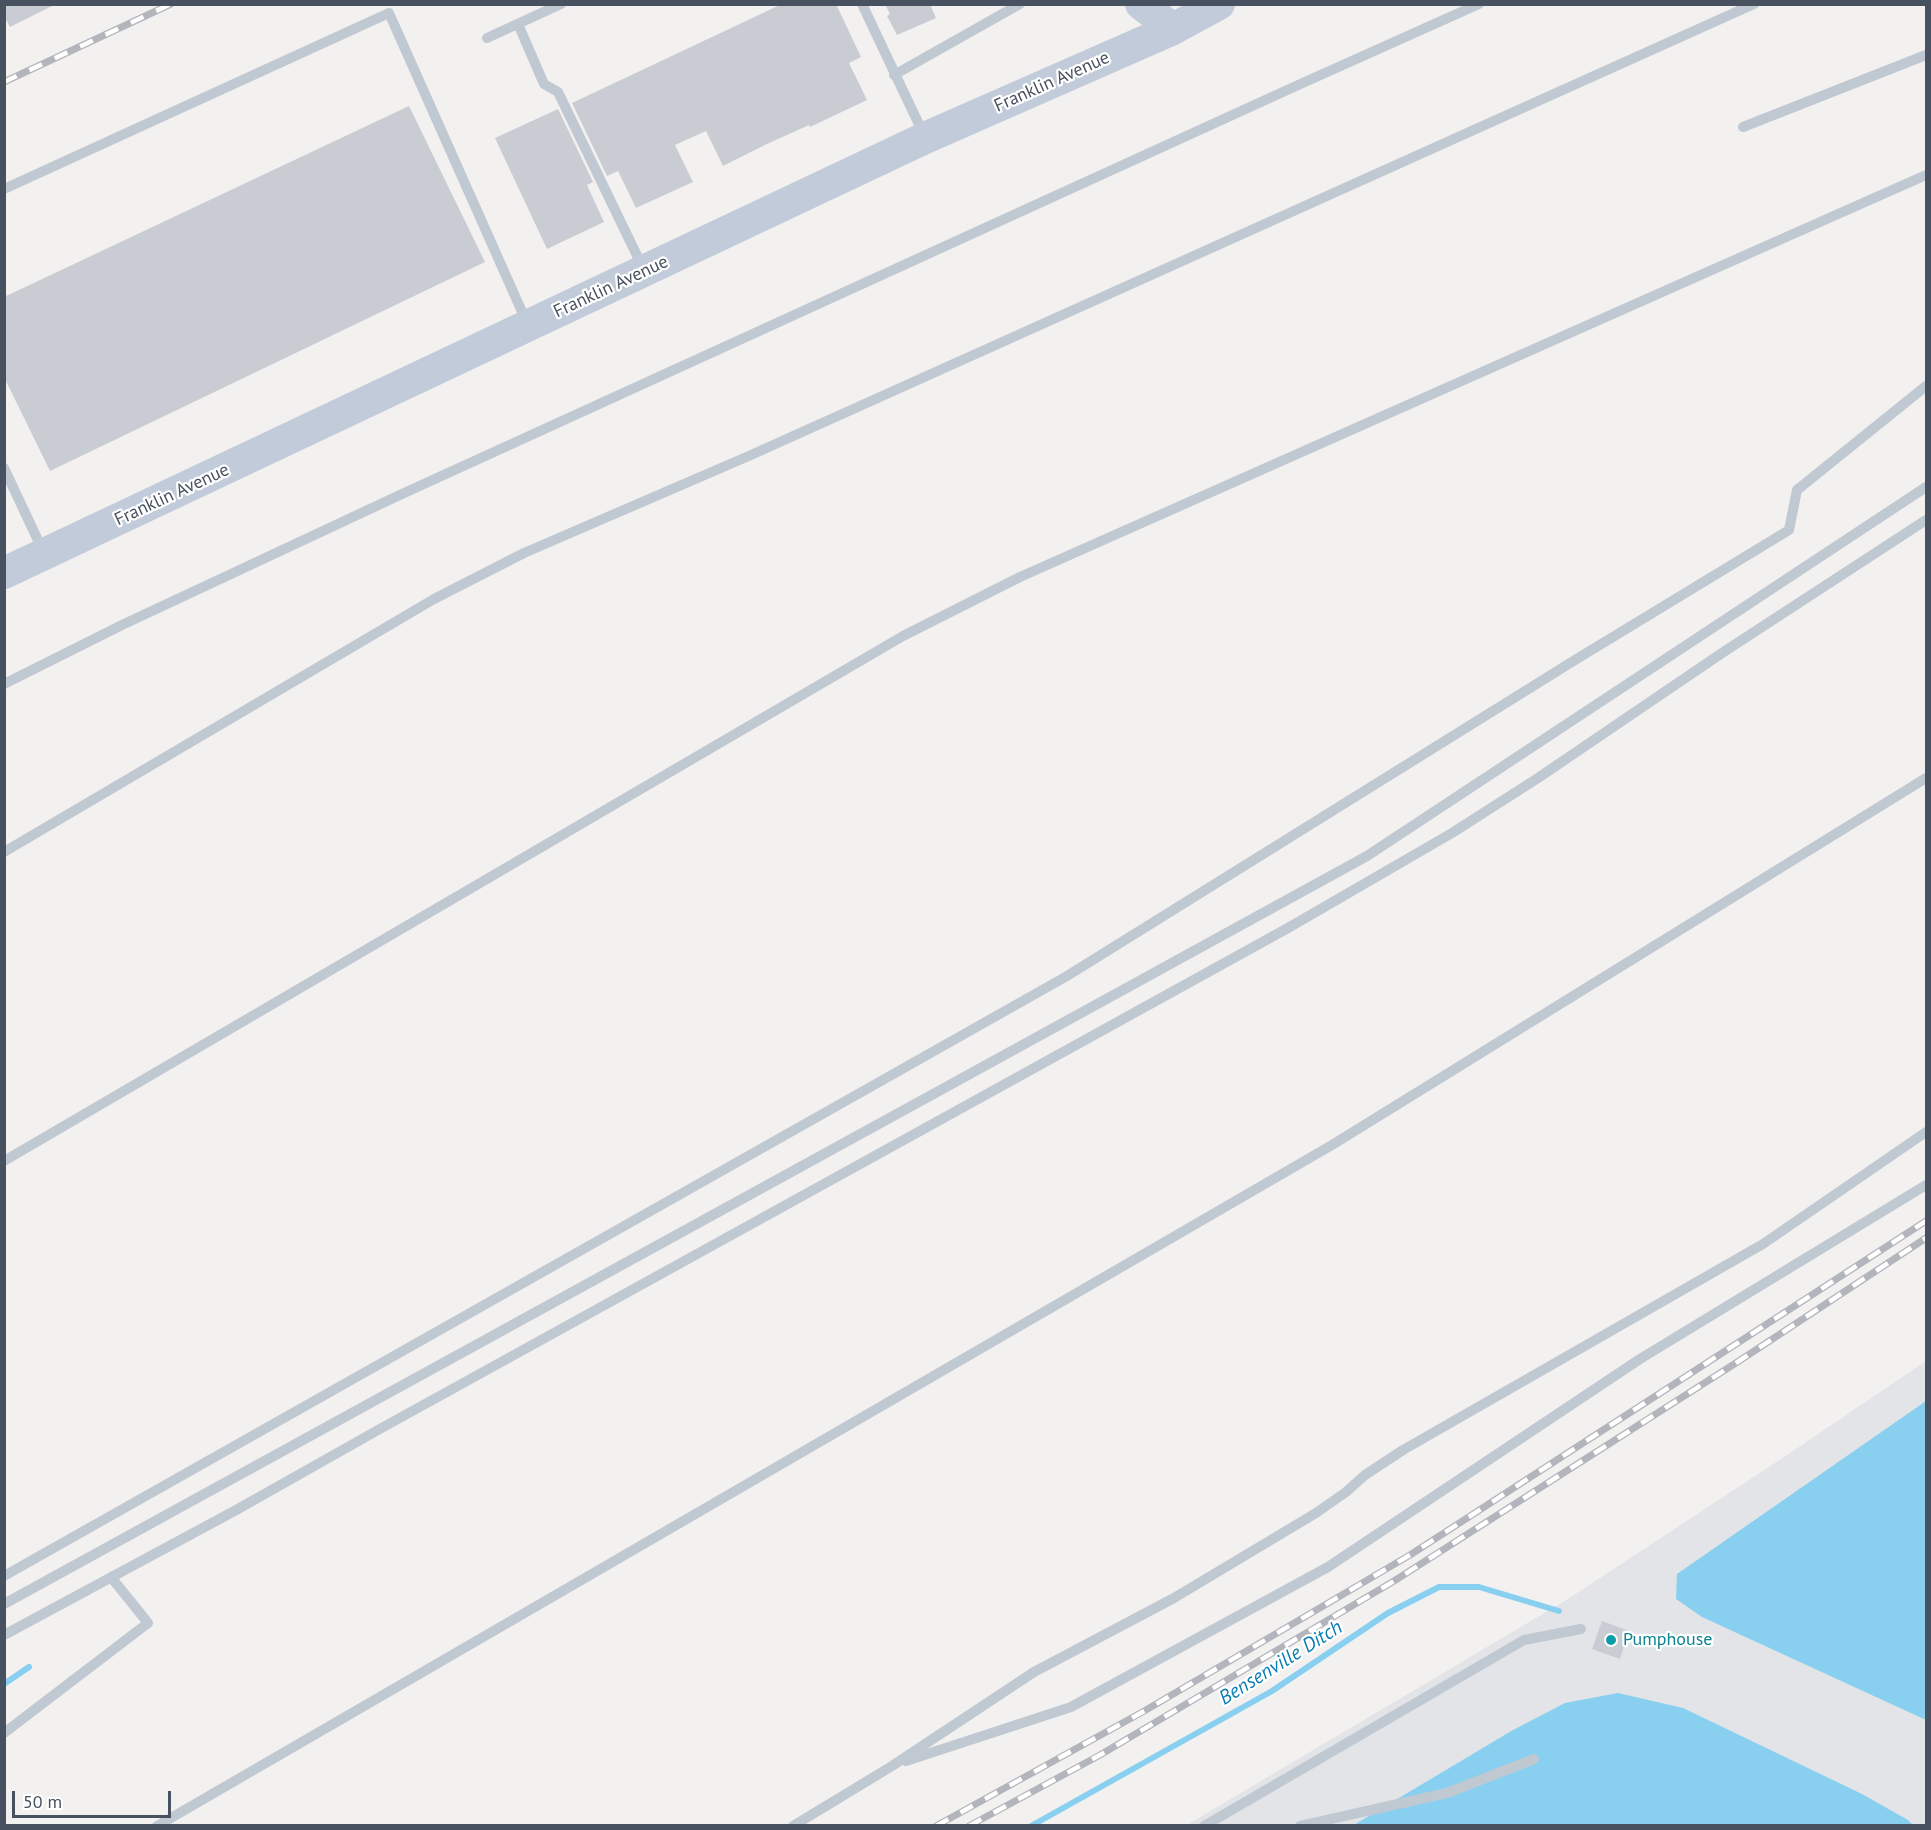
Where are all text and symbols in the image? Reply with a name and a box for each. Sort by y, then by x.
street label: Franklin Avenue [991,47,1113,117]
street label: Franklin Avenue [550,251,672,323]
street label: Franklin Avenue [111,459,233,531]
water label: Bensenville Ditch [1215,1616,1347,1710]
place label: Pumphouse [1623,1629,1712,1651]
marker: Pumphouse [1604,1633,1618,1647]
scale bar [15,1779,174,1817]
text: 50 m [23,1790,62,1813]

